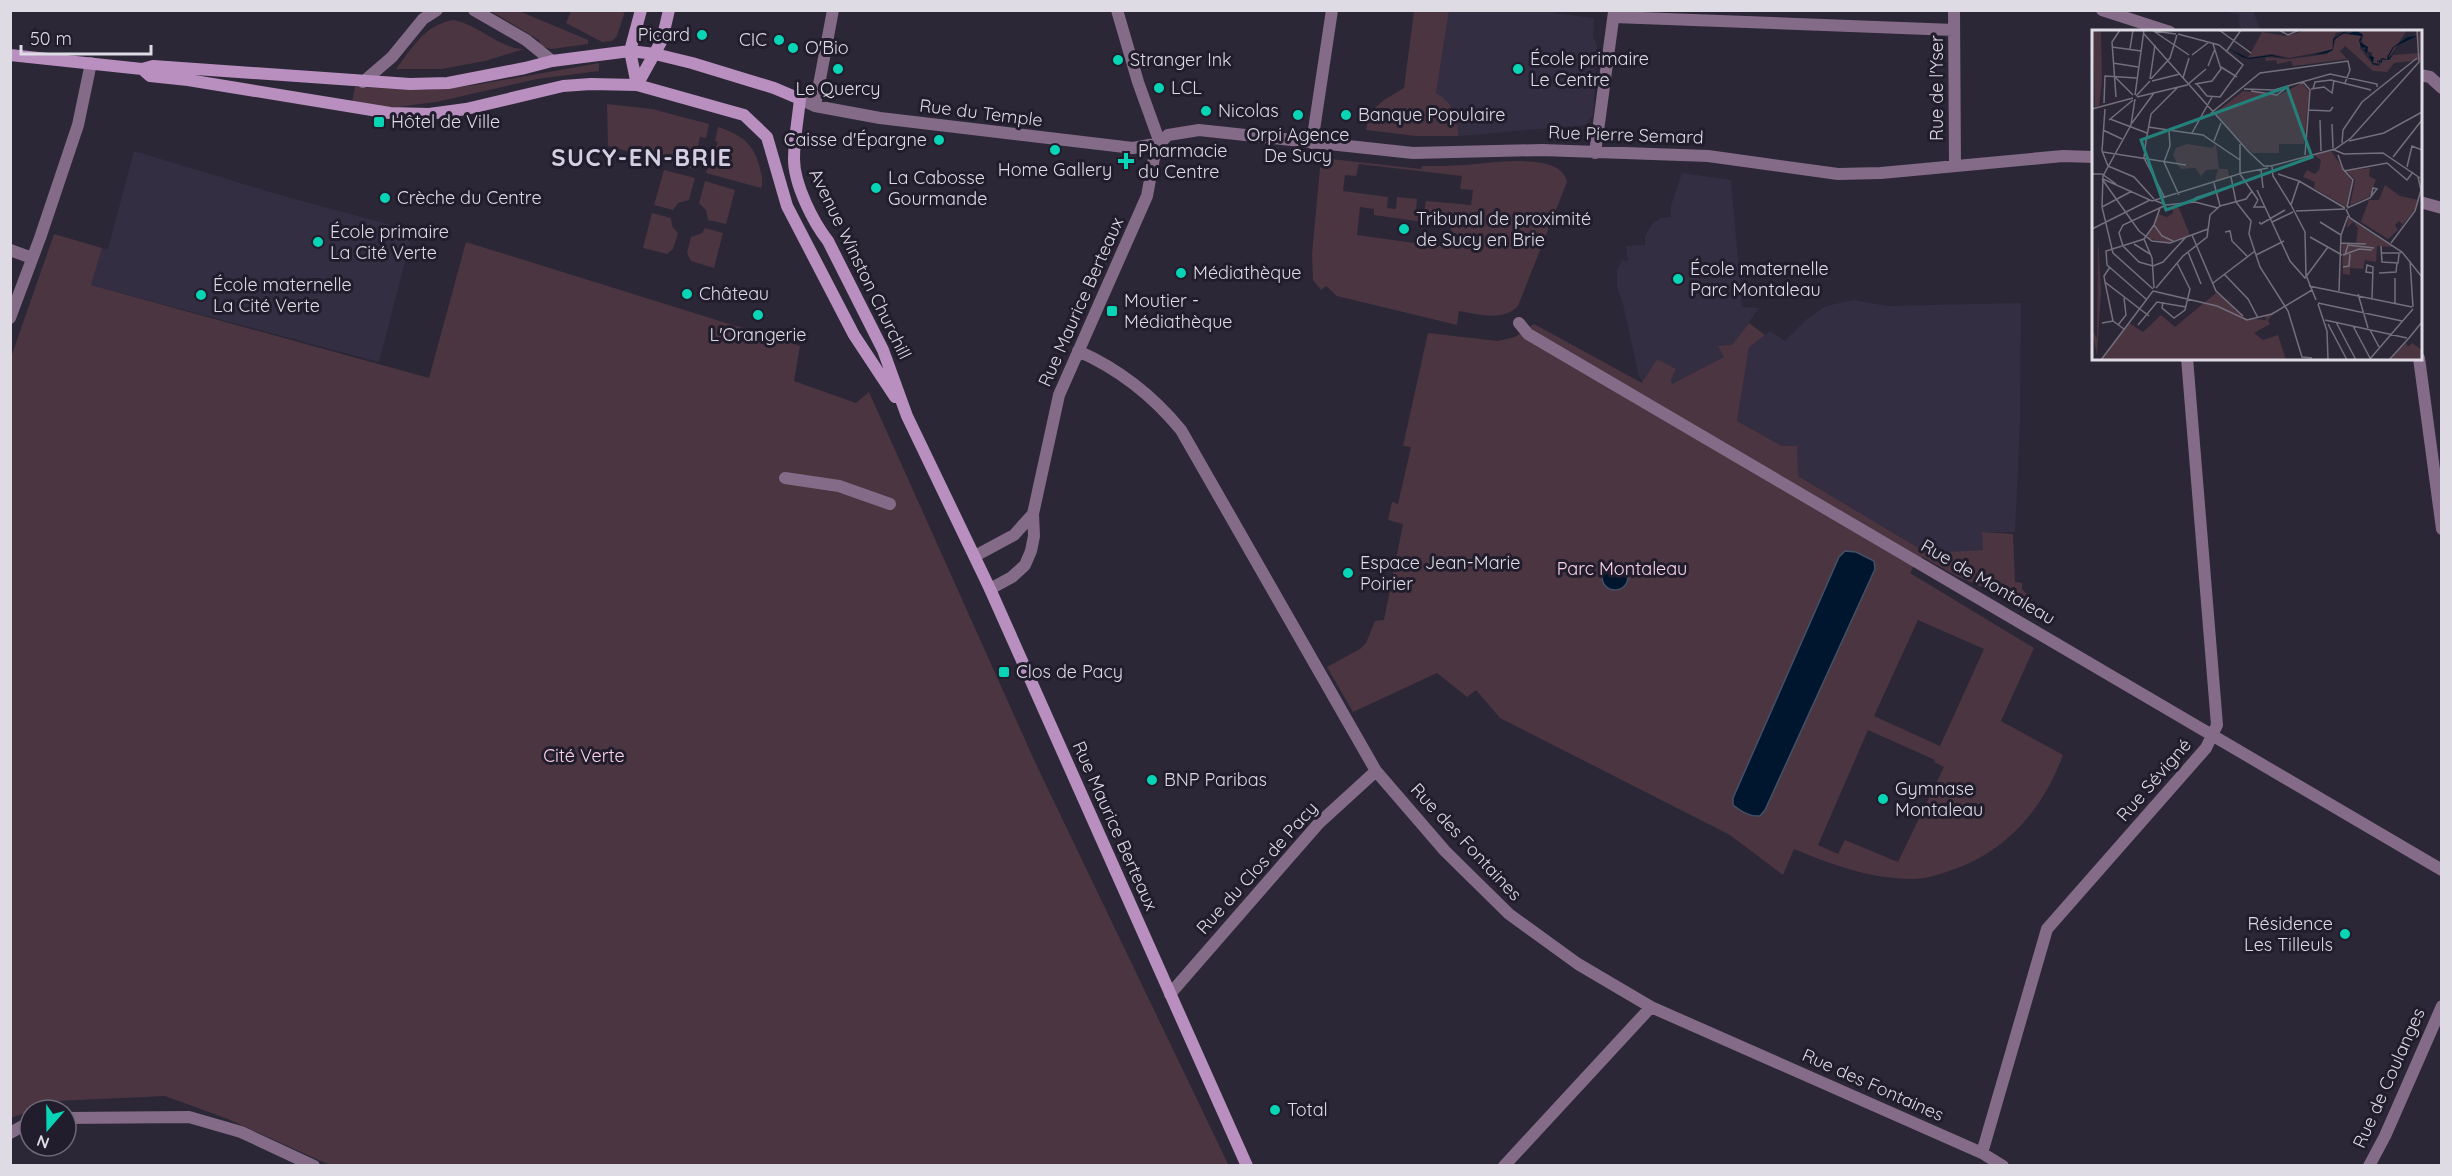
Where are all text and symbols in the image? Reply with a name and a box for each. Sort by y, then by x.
scale bar [21,18,152,56]
place label: Picard [638,23,690,46]
text: 50 m [30,27,72,50]
marker: Picard [695,28,709,42]
place label: CIC [739,28,767,51]
inset map [2092,30,2422,360]
marker: CIC [772,33,786,47]
street label: Rue de l'Yser [1925,35,1948,141]
place label: O'Bio [805,36,849,59]
marker: O'Bio [786,41,800,55]
place label: École primaire Le Centre [1530,47,1649,91]
place label: Stranger Ink [1130,48,1232,71]
marker: Stranger Ink [1111,53,1125,67]
marker: Le Quercy [831,62,845,76]
marker: École primaire Le Centre [1511,62,1525,76]
place label: LCL [1171,76,1202,99]
place label: Le Quercy [795,77,881,100]
marker: LCL [1152,81,1166,95]
street label: Rue du Temple [918,94,1044,131]
place label: Nicolas [1218,99,1279,122]
place label: Banque Populaire [1358,103,1505,126]
marker: Nicolas [1199,104,1213,118]
marker: Orpi Agence De Sucy [1291,108,1305,122]
marker: Banque Populaire [1339,108,1353,122]
place label: Hôtel de Ville [391,110,500,133]
marker: Hôtel de Ville [372,115,386,129]
street label: Rue Pierre Semard [1548,120,1704,149]
place label: Orpi Agence De Sucy [1247,123,1349,167]
place label: Caisse d'Épargne [784,128,927,151]
marker: Caisse d'Épargne [932,133,946,147]
place label: Pharmacie du Centre [1138,139,1227,183]
district label: SUCY-EN-BRIE [551,142,733,172]
marker: Home Gallery [1048,143,1062,157]
marker: Pharmacie du Centre [1119,154,1133,168]
place label: Home Gallery [998,158,1112,181]
street label: Avenue Winston Churchill [804,165,917,363]
place label: La Cabosse Gourmande [888,166,987,210]
marker: La Cabosse Gourmande [869,181,883,195]
place label: Crèche du Centre [397,186,542,209]
marker: Crèche du Centre [378,191,392,205]
place label: Tribunal de proximité de Sucy en Brie [1416,207,1591,251]
street label: Rue Maurice Berteaux [1033,213,1128,390]
place label: École primaire La Cité Verte [330,220,449,264]
marker: Tribunal de proximité de Sucy en Brie [1397,222,1411,236]
marker: École primaire La Cité Verte [311,235,325,249]
place label: École maternelle Parc Montaleau [1690,257,1829,301]
place label: Médiathèque [1193,261,1302,284]
marker: Médiathèque [1174,266,1188,280]
marker: École maternelle Parc Montaleau [1671,272,1685,286]
place label: École maternelle La Cité Verte [213,273,352,317]
place label: Château [699,282,769,305]
marker: Château [680,287,694,301]
marker: École maternelle La Cité Verte [194,288,208,302]
place label: Moutier - Médiathèque [1124,289,1233,333]
marker: Moutier - Médiathèque [1105,304,1119,318]
marker: L'Orangerie [751,308,765,322]
place label: L'Orangerie [710,323,806,346]
street label: Rue de Montaleau [1917,534,2060,629]
place label: Espace Jean-Marie Poirier [1360,551,1521,595]
park label: Parc Montaleau [1557,557,1687,580]
marker: Espace Jean-Marie Poirier [1341,566,1355,580]
place label: Clos de Pacy [1016,660,1123,683]
marker: Clos de Pacy [997,665,1011,679]
street label: Rue Sévigné [2111,733,2196,826]
street label: Rue Maurice Berteaux [1068,738,1163,914]
park label: Cité Verte [543,744,625,767]
place label: BNP Paribas [1164,768,1267,791]
marker: BNP Paribas [1145,773,1159,787]
place label: Gymnase Montaleau [1895,777,1983,821]
street label: Rue des Fontaines [1406,778,1527,905]
marker: Gymnase Montaleau [1876,792,1890,806]
street label: Rue du Clos de Pacy [1191,797,1322,939]
place label: Résidence Les Tilleuls [2244,912,2333,956]
marker: Résidence Les Tilleuls [2338,927,2352,941]
street label: Rue de Coulanges [2347,1004,2430,1151]
street label: Rue des Fontaines [1799,1043,1948,1126]
north arrow [18,1098,78,1158]
place label: Total [1287,1098,1328,1121]
marker: Total [1268,1103,1282,1117]
text: N [34,1131,52,1154]

